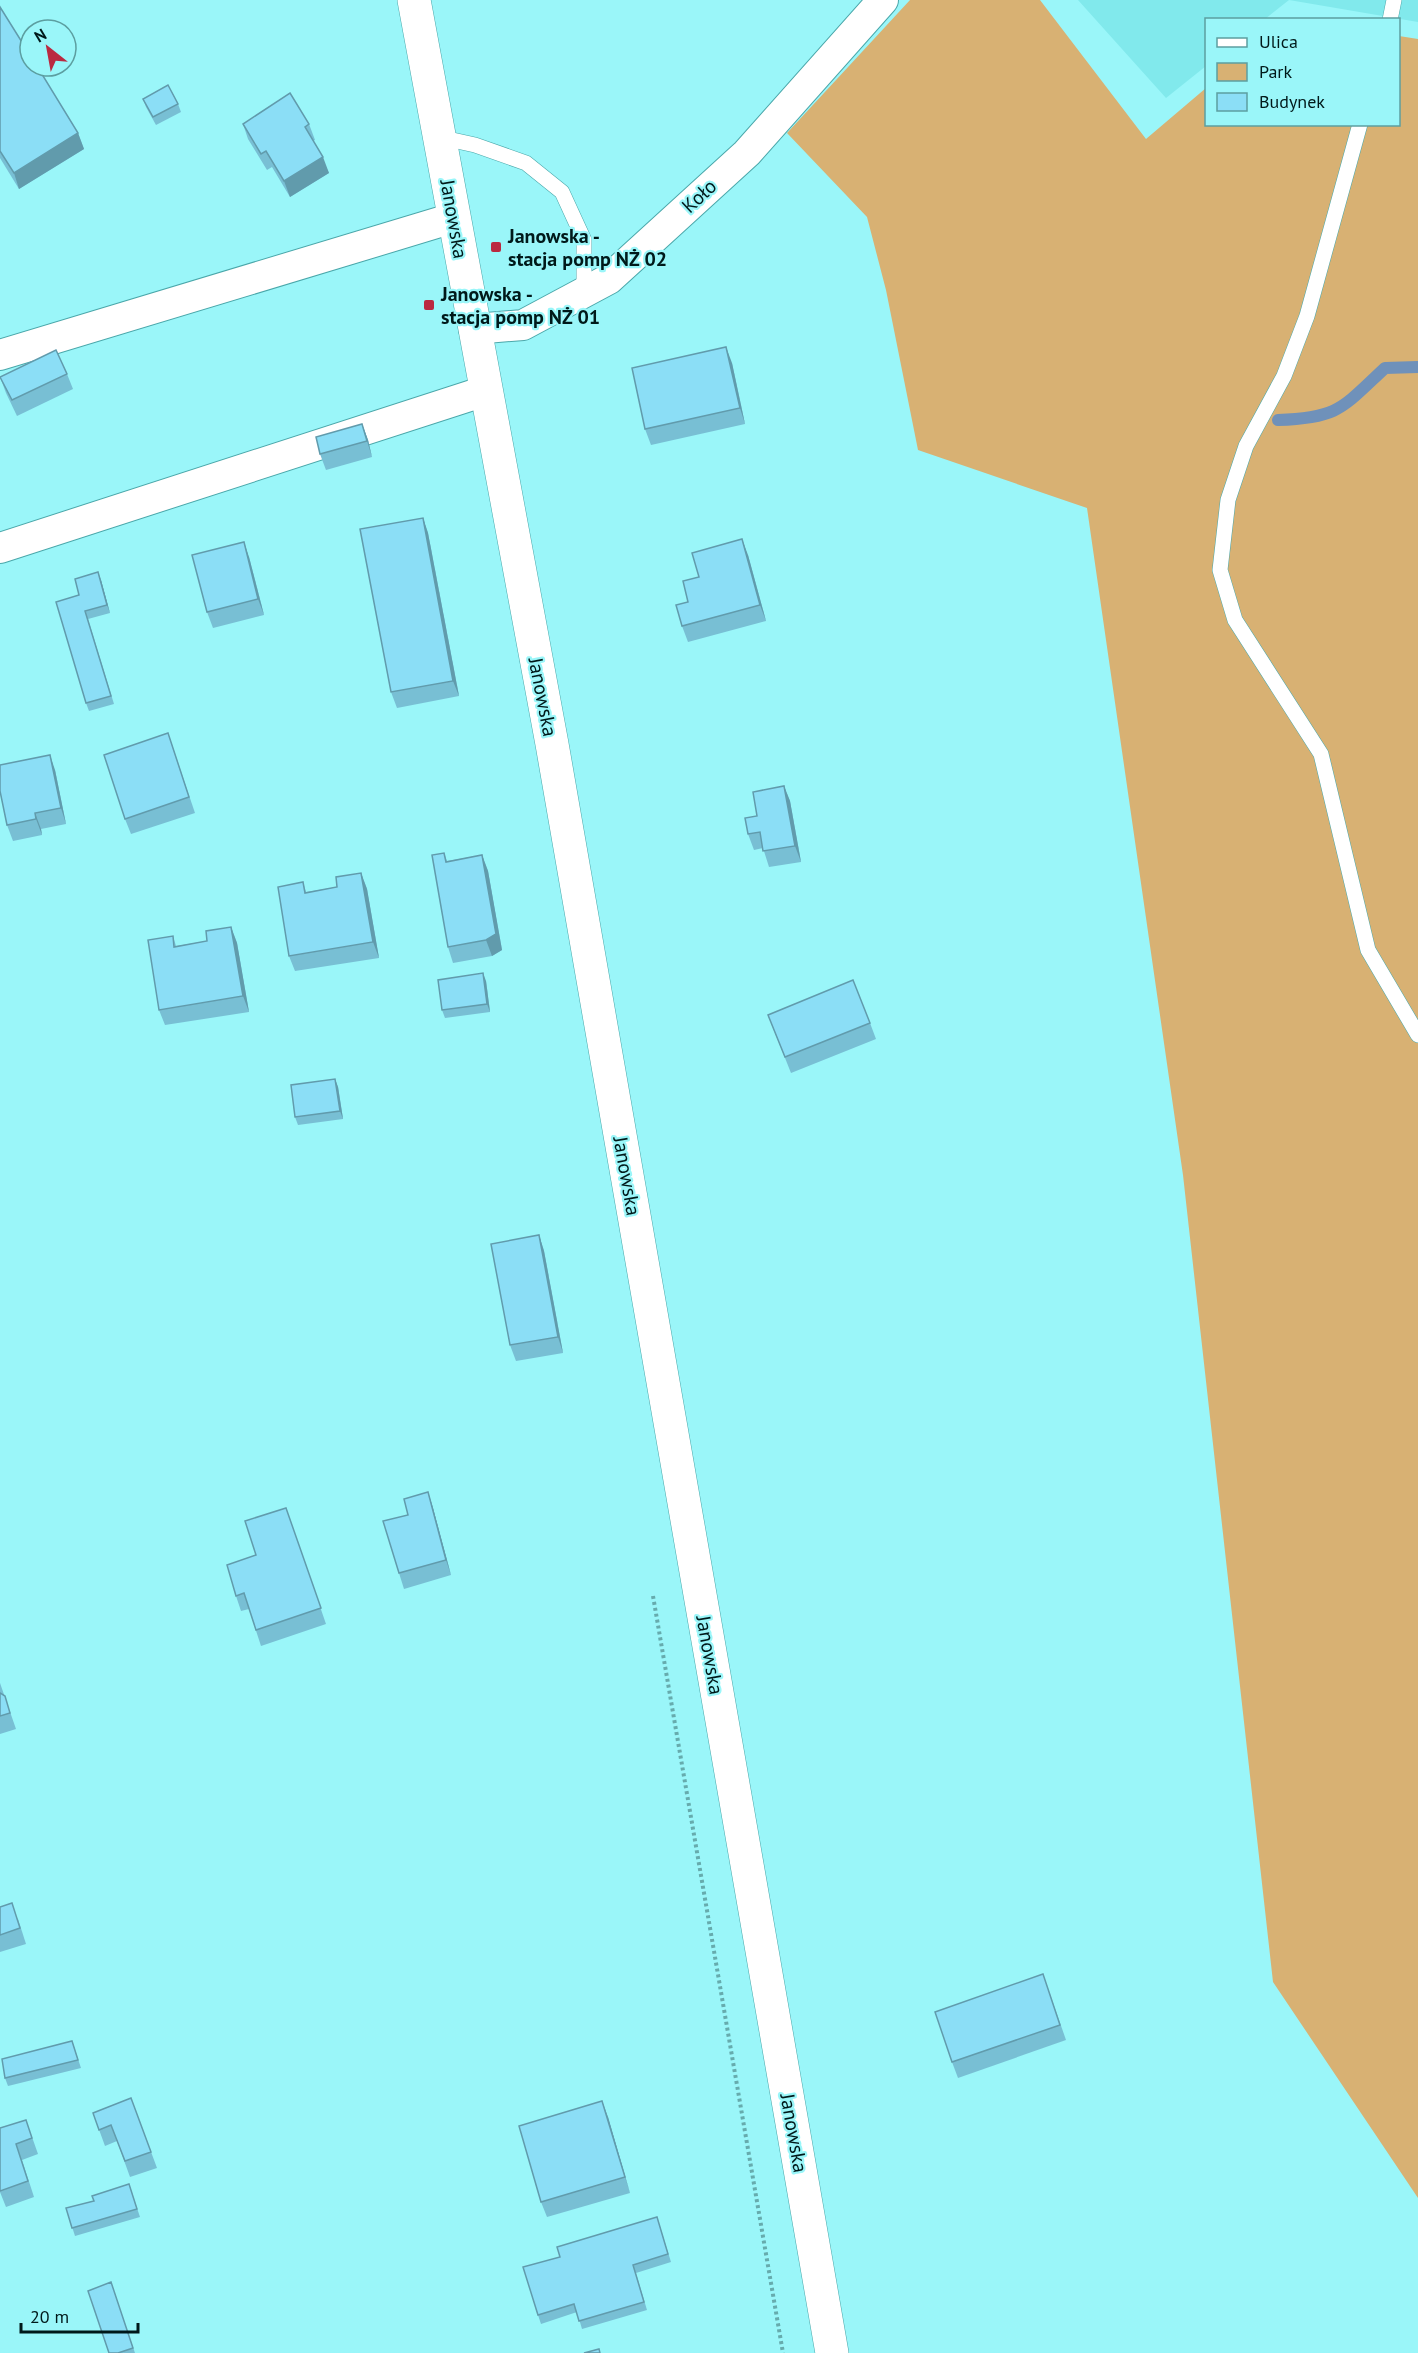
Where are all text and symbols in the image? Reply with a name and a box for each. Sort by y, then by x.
north arrow [18,18,78,78]
legend [1205,18,1400,126]
text: N [31,24,50,46]
text: Ulica [1259,30,1298,53]
text: Park [1259,60,1292,83]
text: Budynek [1259,90,1325,113]
street label: Koło [676,173,722,219]
street label: Janowska [434,176,474,261]
place label: Janowska - stacja pomp NŻ 02 [507,223,667,272]
marker: Janowska - stacja pomp NŻ 02 [489,240,503,254]
place label: Janowska - stacja pomp NŻ 01 [440,281,600,330]
marker: Janowska - stacja pomp NŻ 01 [422,298,436,312]
street label: Janowska [522,654,563,739]
street label: Janowska [607,1133,647,1218]
street label: Janowska [690,1612,730,1697]
street label: Janowska [774,2090,814,2175]
scale bar [21,2296,138,2334]
text: 20 m [30,2305,69,2328]

